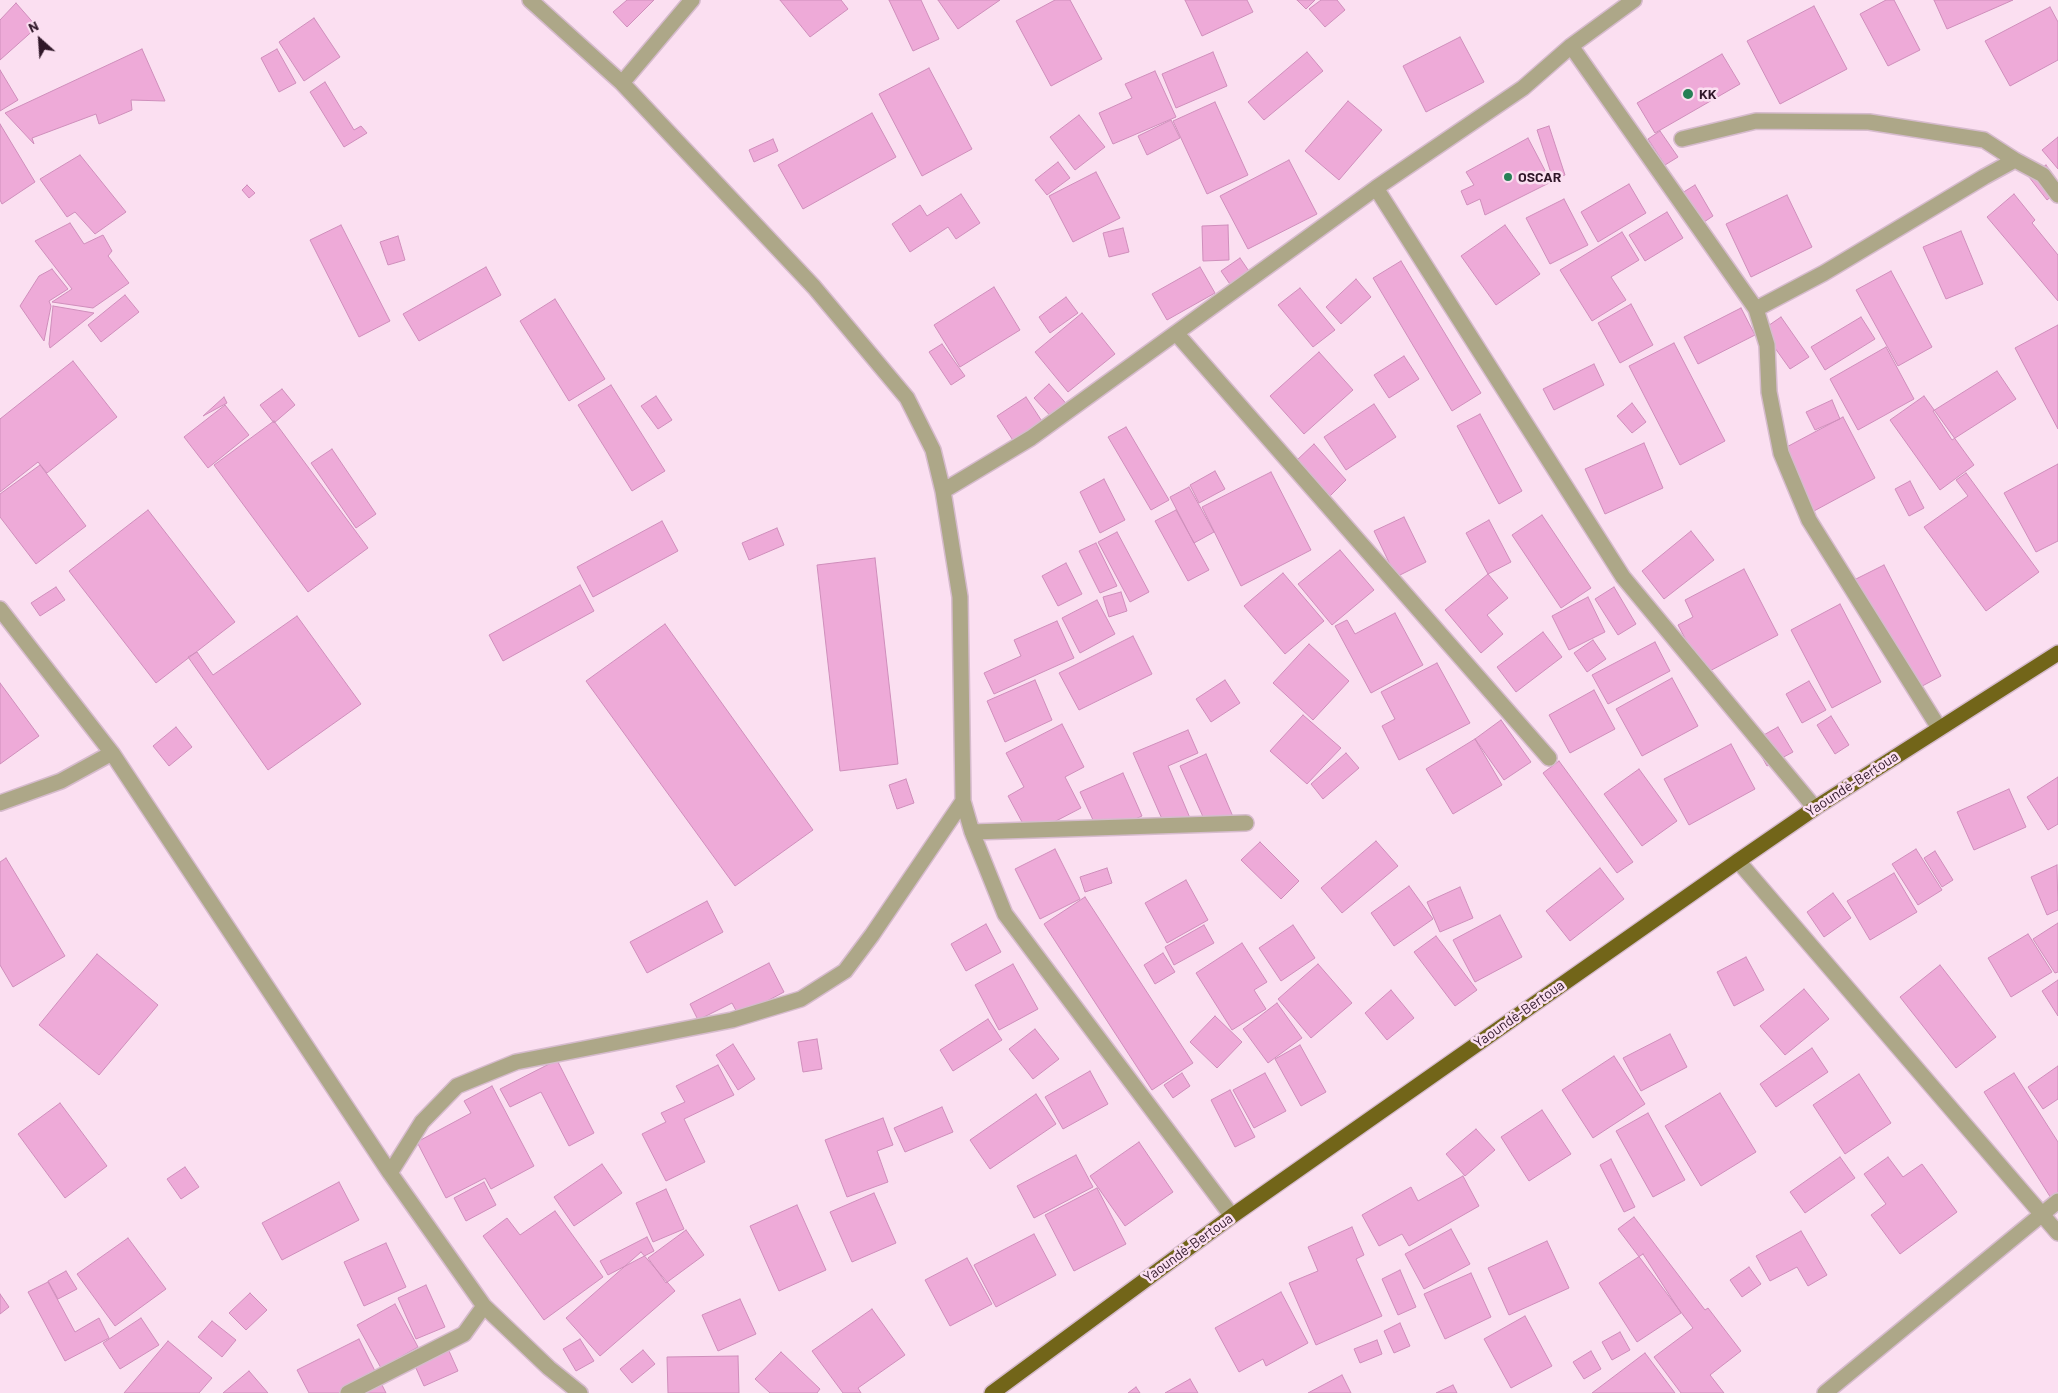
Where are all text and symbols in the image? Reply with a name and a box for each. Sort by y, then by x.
north arrow [15,15,65,65]
text: N [25,16,41,36]
place label: KK [1699,86,1717,102]
marker: KK [1681,87,1695,101]
place label: OSCAR [1518,169,1561,185]
marker: OSCAR [1502,171,1514,183]
street label: Yaoundé-Bertoua [1803,748,1901,820]
street label: Yaoundé-Bertoua [1471,977,1567,1051]
street label: Yaoundé-Bertoua [1140,1210,1236,1286]

